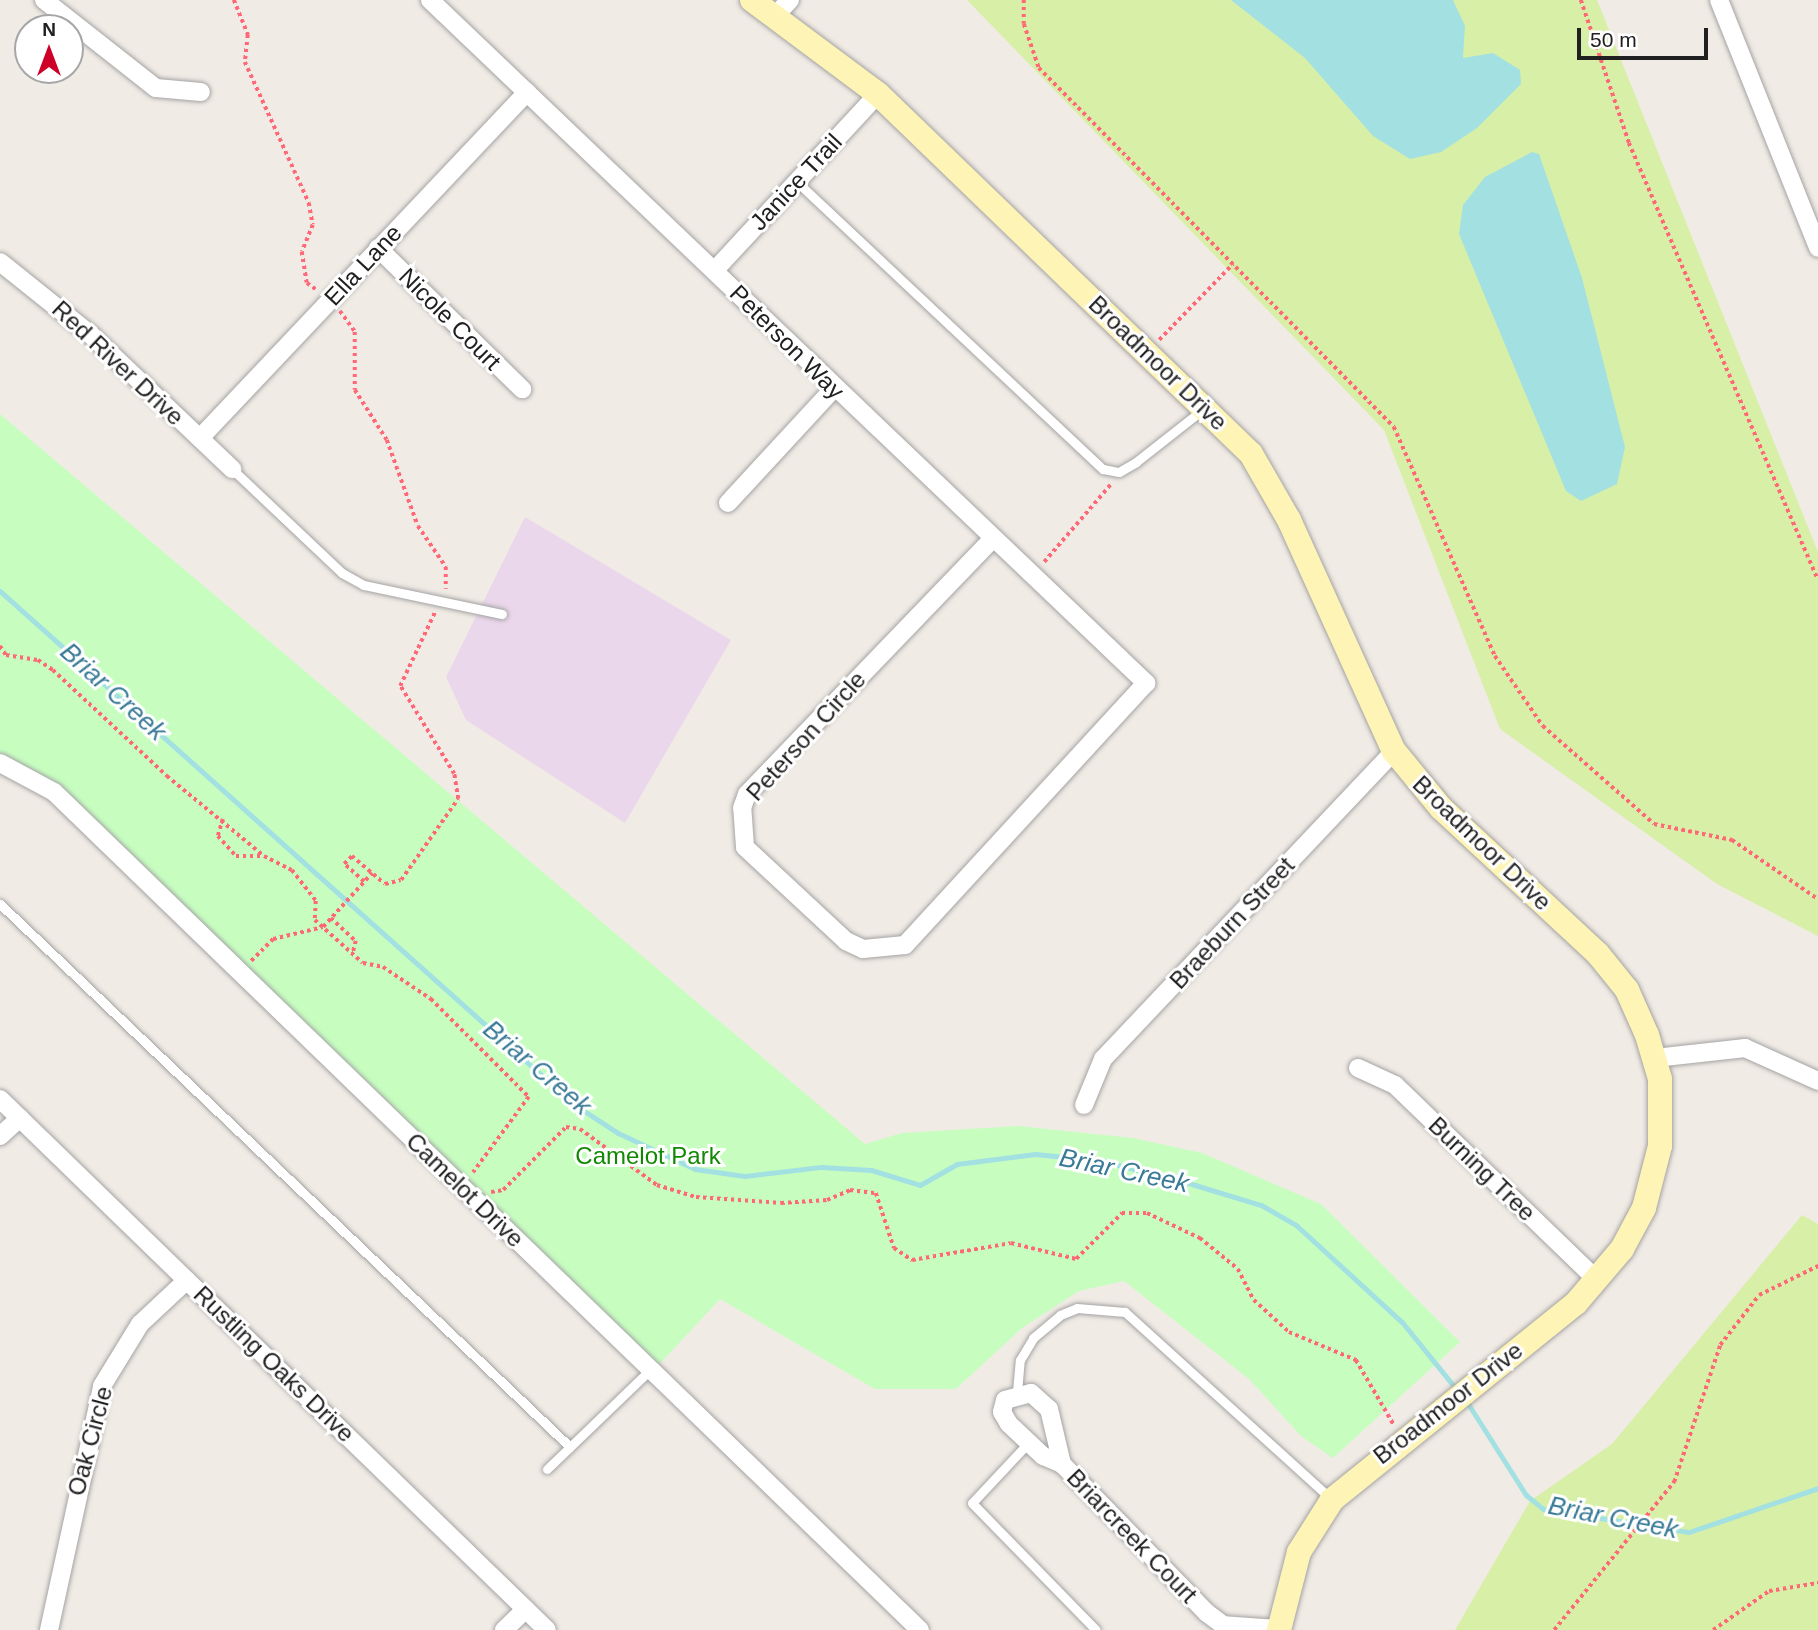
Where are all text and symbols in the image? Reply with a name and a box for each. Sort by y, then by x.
north arrow [14,14,84,84]
scale bar [1580,14,1711,58]
text: N [42,19,56,40]
text: 50 m [1590,28,1637,51]
street label: Janice Trail [744,128,848,236]
street label: Ella Lane [318,219,408,311]
street label: Nicole Court [393,262,507,376]
street label: Peterson Way [724,279,850,405]
street label: Broadmoor Drive [1083,290,1233,436]
street label: Red River Drive [46,295,190,431]
water label: Briar Creek [54,636,172,748]
street label: Peterson Circle [740,665,872,807]
street label: Broadmoor Drive [1407,770,1557,916]
street label: Braeburn Street [1164,851,1300,995]
water label: Briar Creek [477,1014,597,1122]
street label: Burning Tree [1422,1111,1542,1227]
street label: Camelot Drive [400,1127,530,1253]
park label: Camelot Park [575,1142,721,1170]
water label: Briar Creek [1056,1142,1192,1200]
street label: Rustling Oaks Drive [188,1280,360,1448]
street label: Broadmoor Drive [1368,1336,1528,1470]
street label: Oak Circle [62,1383,118,1499]
street label: Briarcreek Court [1061,1463,1203,1609]
water label: Briar Creek [1545,1490,1681,1546]

